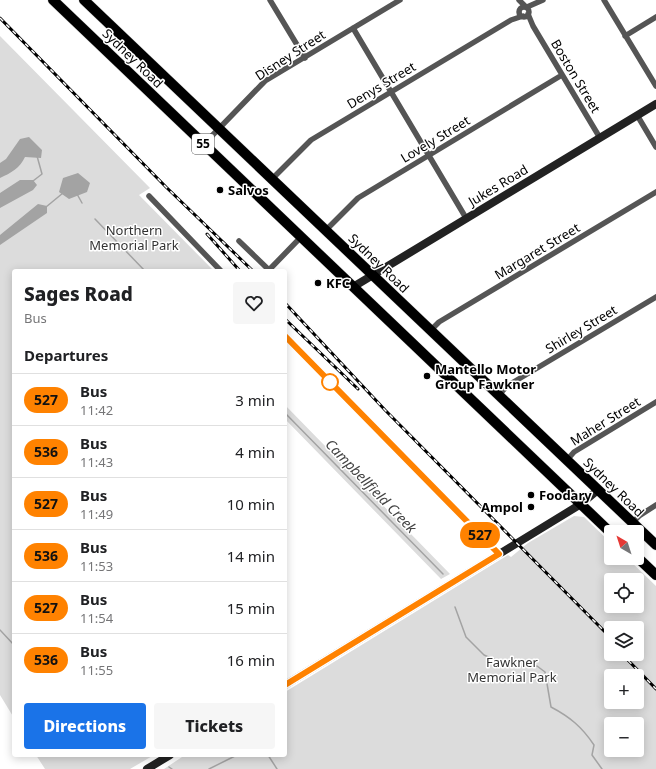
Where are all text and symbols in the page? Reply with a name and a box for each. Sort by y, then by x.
street label: Sydney Road [99,24,167,92]
street label: Disney Street [251,25,329,84]
street label: Boston Street [547,36,605,116]
street label: Denys Street [343,57,419,113]
street label: Lovely Street [397,111,473,167]
road number: 55 [192,134,214,154]
street label: Jukes Road [463,160,531,211]
place label: Salvos [228,181,269,199]
marker: Salvos [215,185,225,195]
street label: Margaret Street [491,218,583,284]
park label: Northern Memorial Park [89,221,179,254]
street label: Sydney Road [345,229,413,297]
place label: KFC [326,274,350,292]
marker: KFC [313,278,323,288]
text: Sages Road [24,281,133,307]
button: heart [233,282,275,324]
street label: Shirley Street [542,300,620,357]
text: Bus [24,309,47,327]
text: Departures [24,345,108,365]
place label: Mantello Motor Group Fawkner [435,360,536,393]
marker: Mantello Motor Group Fawkner [422,371,432,381]
unlabelled marker [321,373,339,391]
text: Bus [80,381,107,401]
text: 527 [34,390,58,409]
text: 3 min [235,390,275,410]
street label: Maher Street [567,392,644,450]
text: 11:42 [80,401,113,419]
text: Bus [80,433,107,453]
water label: Campbellfield Creek [322,435,422,537]
text: 536 [34,442,58,461]
text: 4 min [235,442,275,462]
text: 11:43 [80,453,113,471]
street label: Sydney Road [580,453,648,521]
text: Bus [80,485,107,505]
place label: Foodary [539,486,592,504]
marker: Foodary [526,490,536,500]
text: 527 [34,494,58,513]
text: 10 min [227,494,275,514]
place label: Ampol [481,498,523,516]
marker: Ampol [526,502,536,512]
text: 11:49 [80,505,113,523]
line badge: 527 [457,522,503,548]
text: 527 [468,525,492,544]
north arrow [604,525,644,565]
map controls [604,525,644,757]
text: Bus [80,537,107,557]
text: 536 [34,546,58,565]
text: 14 min [227,546,275,566]
text: 11:53 [80,557,113,575]
button: locate [604,573,644,613]
text: Bus [80,589,107,609]
text: 527 [34,598,58,617]
text: 15 min [227,598,275,618]
text: 11:54 [80,609,113,627]
button: layers [604,621,644,661]
text: Bus [80,641,107,661]
text: 536 [34,650,58,669]
text: 16 min [227,650,275,670]
park label: Fawkner Memorial Park [467,653,557,686]
text: 11:55 [80,661,113,679]
button: + [604,669,644,709]
button: Directions [24,703,146,749]
button: Tickets [154,703,275,749]
button: − [604,717,644,757]

